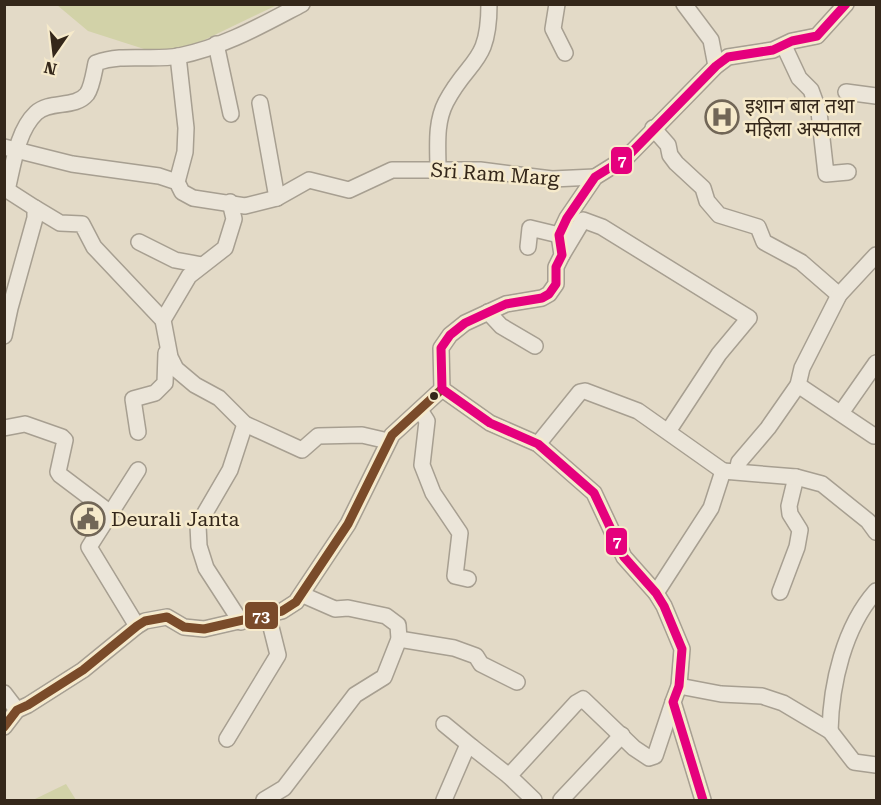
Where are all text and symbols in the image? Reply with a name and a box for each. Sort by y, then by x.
north arrow [24,24,84,84]
text: N [42,57,59,79]
place label: इशान बाल तथा महिला अस्पताल [745,94,862,141]
hospital icon: इशान बाल तथा महिला अस्पताल [704,99,740,135]
line badge: 7 [610,146,633,175]
text: 7 [618,151,627,170]
street label: Sri Ram Marg [430,158,561,191]
unlabelled marker [428,390,440,402]
public building icon: Deurali Janta [70,501,106,537]
place label: Deurali Janta [111,507,239,531]
line badge: 7 [605,527,628,556]
text: 7 [613,532,622,551]
line badge: 73 [244,601,279,630]
text: 73 [252,607,270,626]

